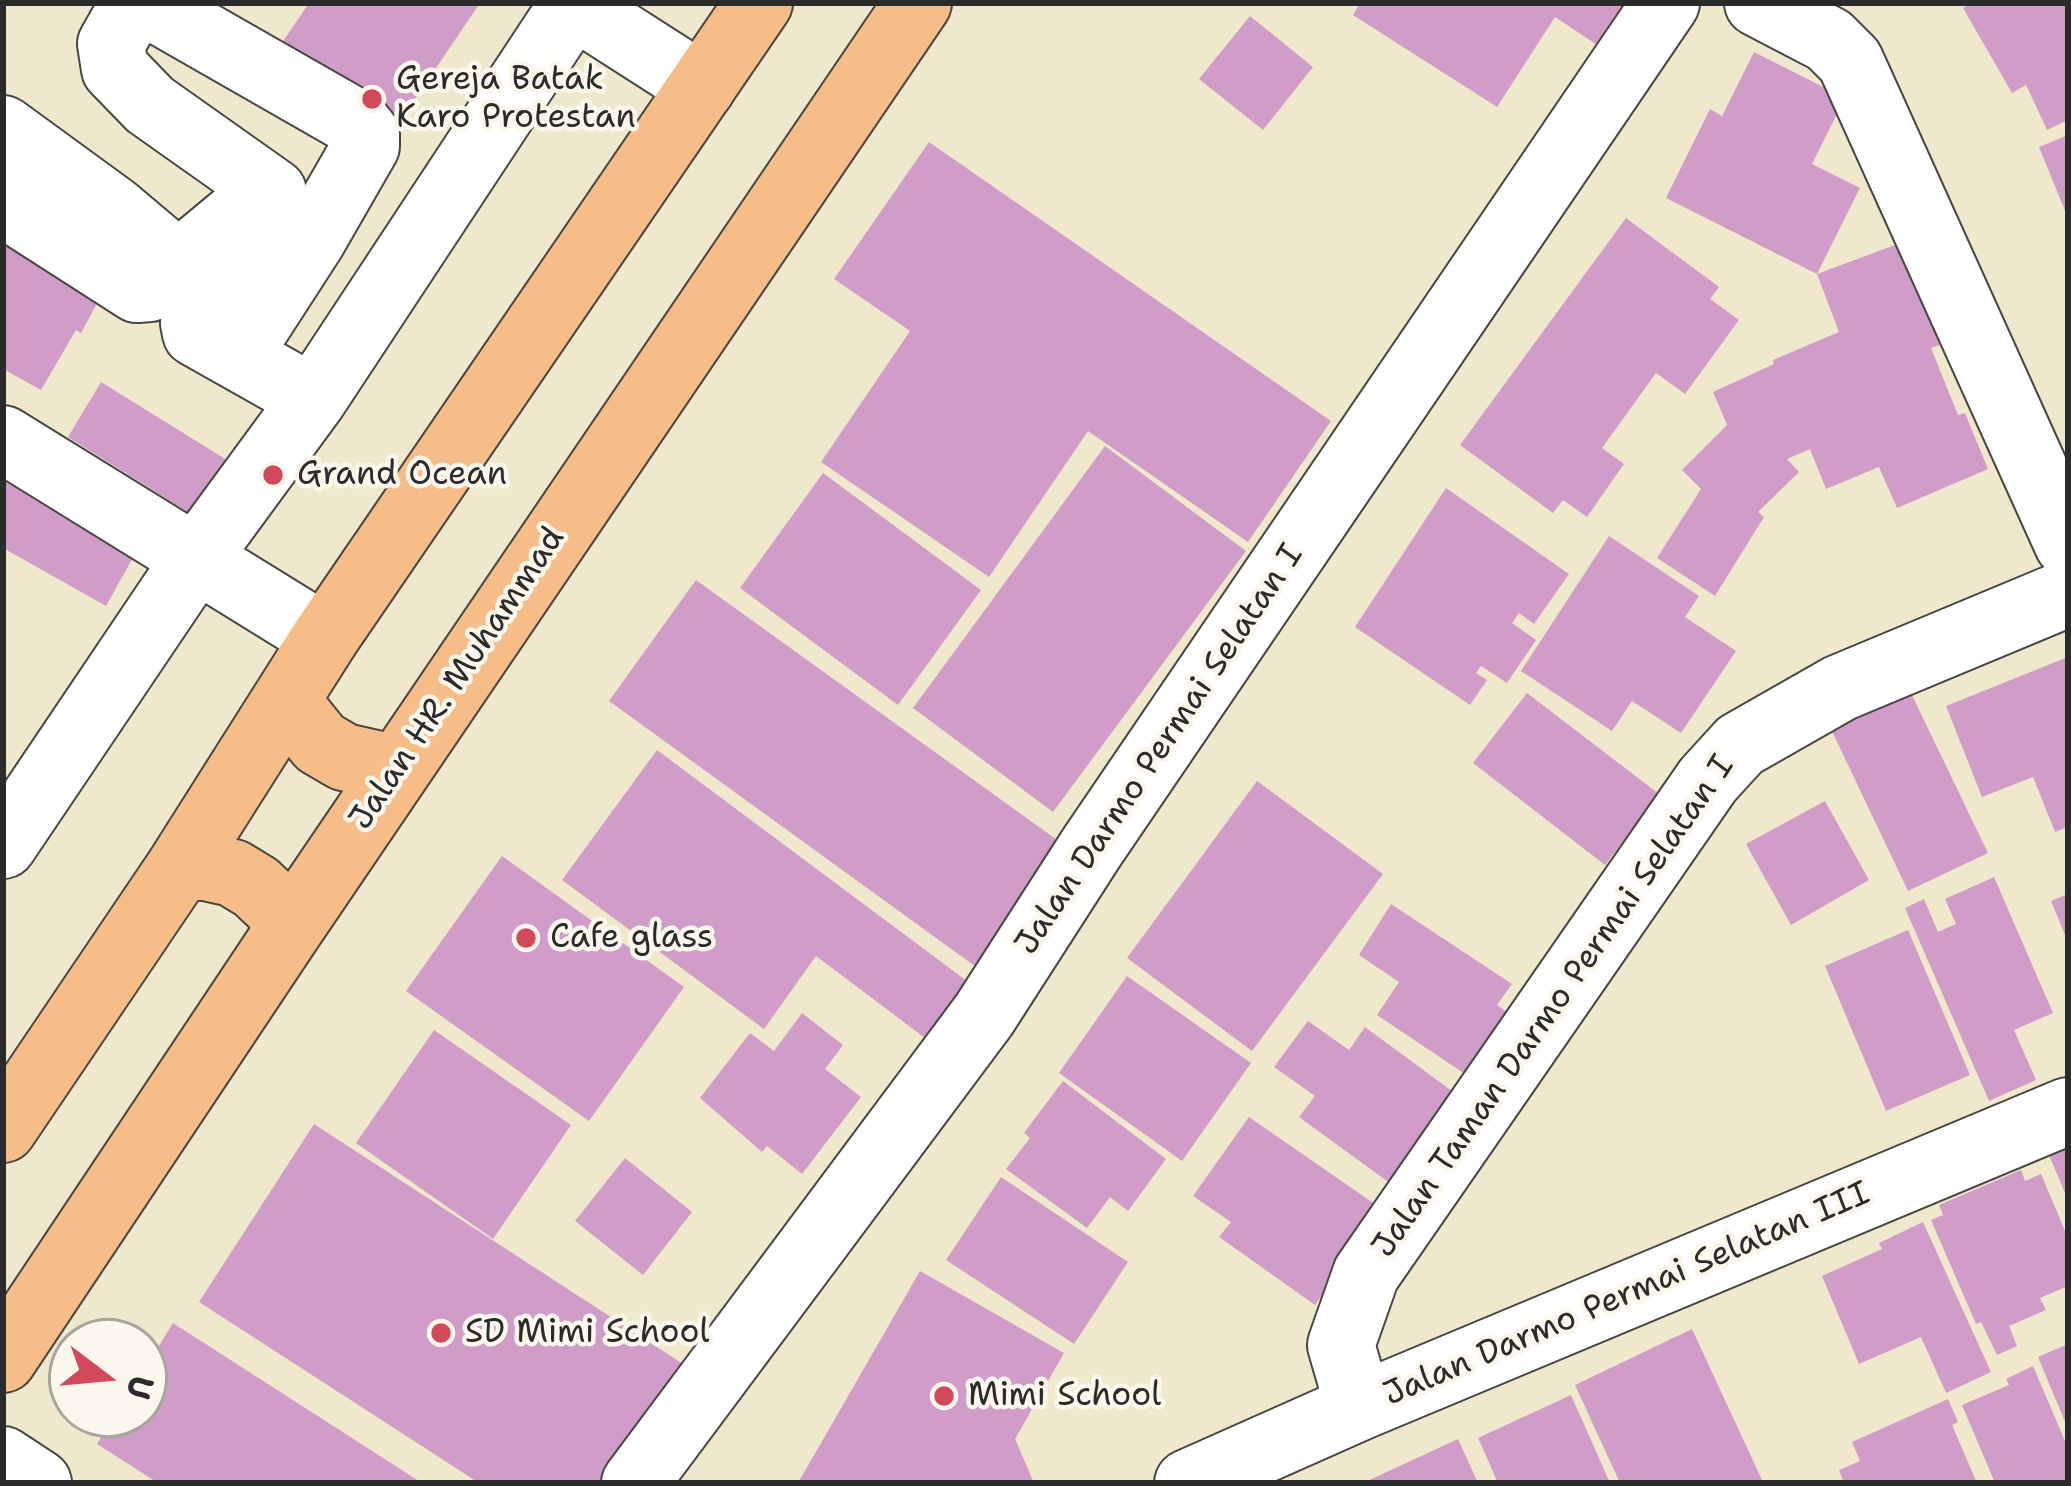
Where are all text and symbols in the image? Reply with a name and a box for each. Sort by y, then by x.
place label: Gereja Batak Karo Protestan [396,60,636,138]
marker: Gereja Batak Karo Protestan [359,86,385,112]
place label: Grand Ocean [297,455,507,495]
marker: Grand Ocean [260,462,286,488]
street label: Jalan HR. Muhammad [342,520,574,838]
street label: Jalan Darmo Permai Selatan I [1008,537,1312,963]
street label: Jalan Taman Darmo Permai Selatan I [1365,748,1743,1266]
place label: Cafe glass [550,918,713,958]
marker: Cafe glass [513,925,539,951]
street label: Jalan Darmo Permai Selatan III [1378,1174,1876,1416]
place label: SD Mimi School [465,1313,710,1353]
north arrow [48,1318,168,1438]
marker: SD Mimi School [428,1320,454,1346]
text: U [115,1370,165,1404]
place label: Mimi School [968,1376,1161,1416]
marker: Mimi School [931,1383,957,1409]

